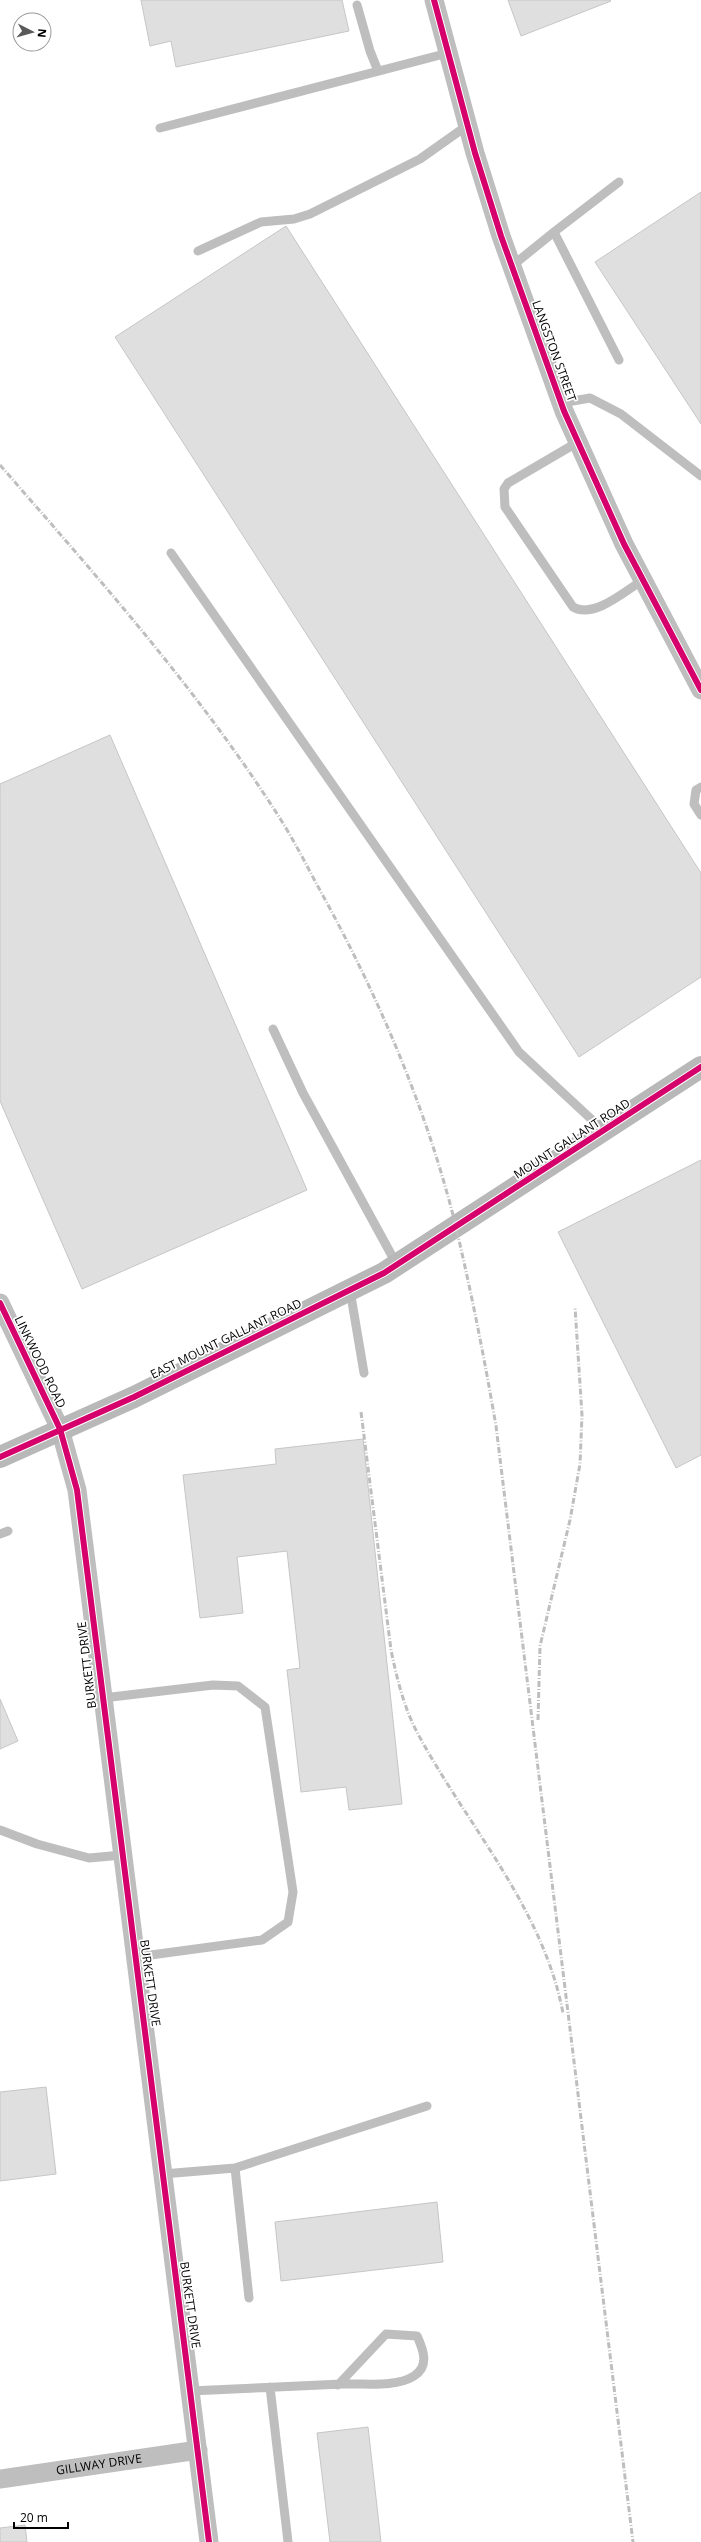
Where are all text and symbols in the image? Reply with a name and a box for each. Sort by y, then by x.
north arrow [12,12,52,52]
text: N [35,28,50,38]
street label: LANGSTON STREET [528,298,581,404]
street label: MOUNT GALLANT ROAD [510,1094,633,1183]
street label: EAST MOUNT GALLANT ROAD [147,1294,304,1383]
street label: LINKWOOD ROAD [11,1313,70,1411]
street label: BURKETT DRIVE [73,1621,100,1710]
street label: BURKETT DRIVE [136,1938,165,2027]
street label: BURKETT DRIVE [176,2260,205,2349]
street label: GILLWAY DRIVE [55,2449,143,2479]
scale bar [14,2504,68,2530]
text: 20 m [20,2509,48,2526]

